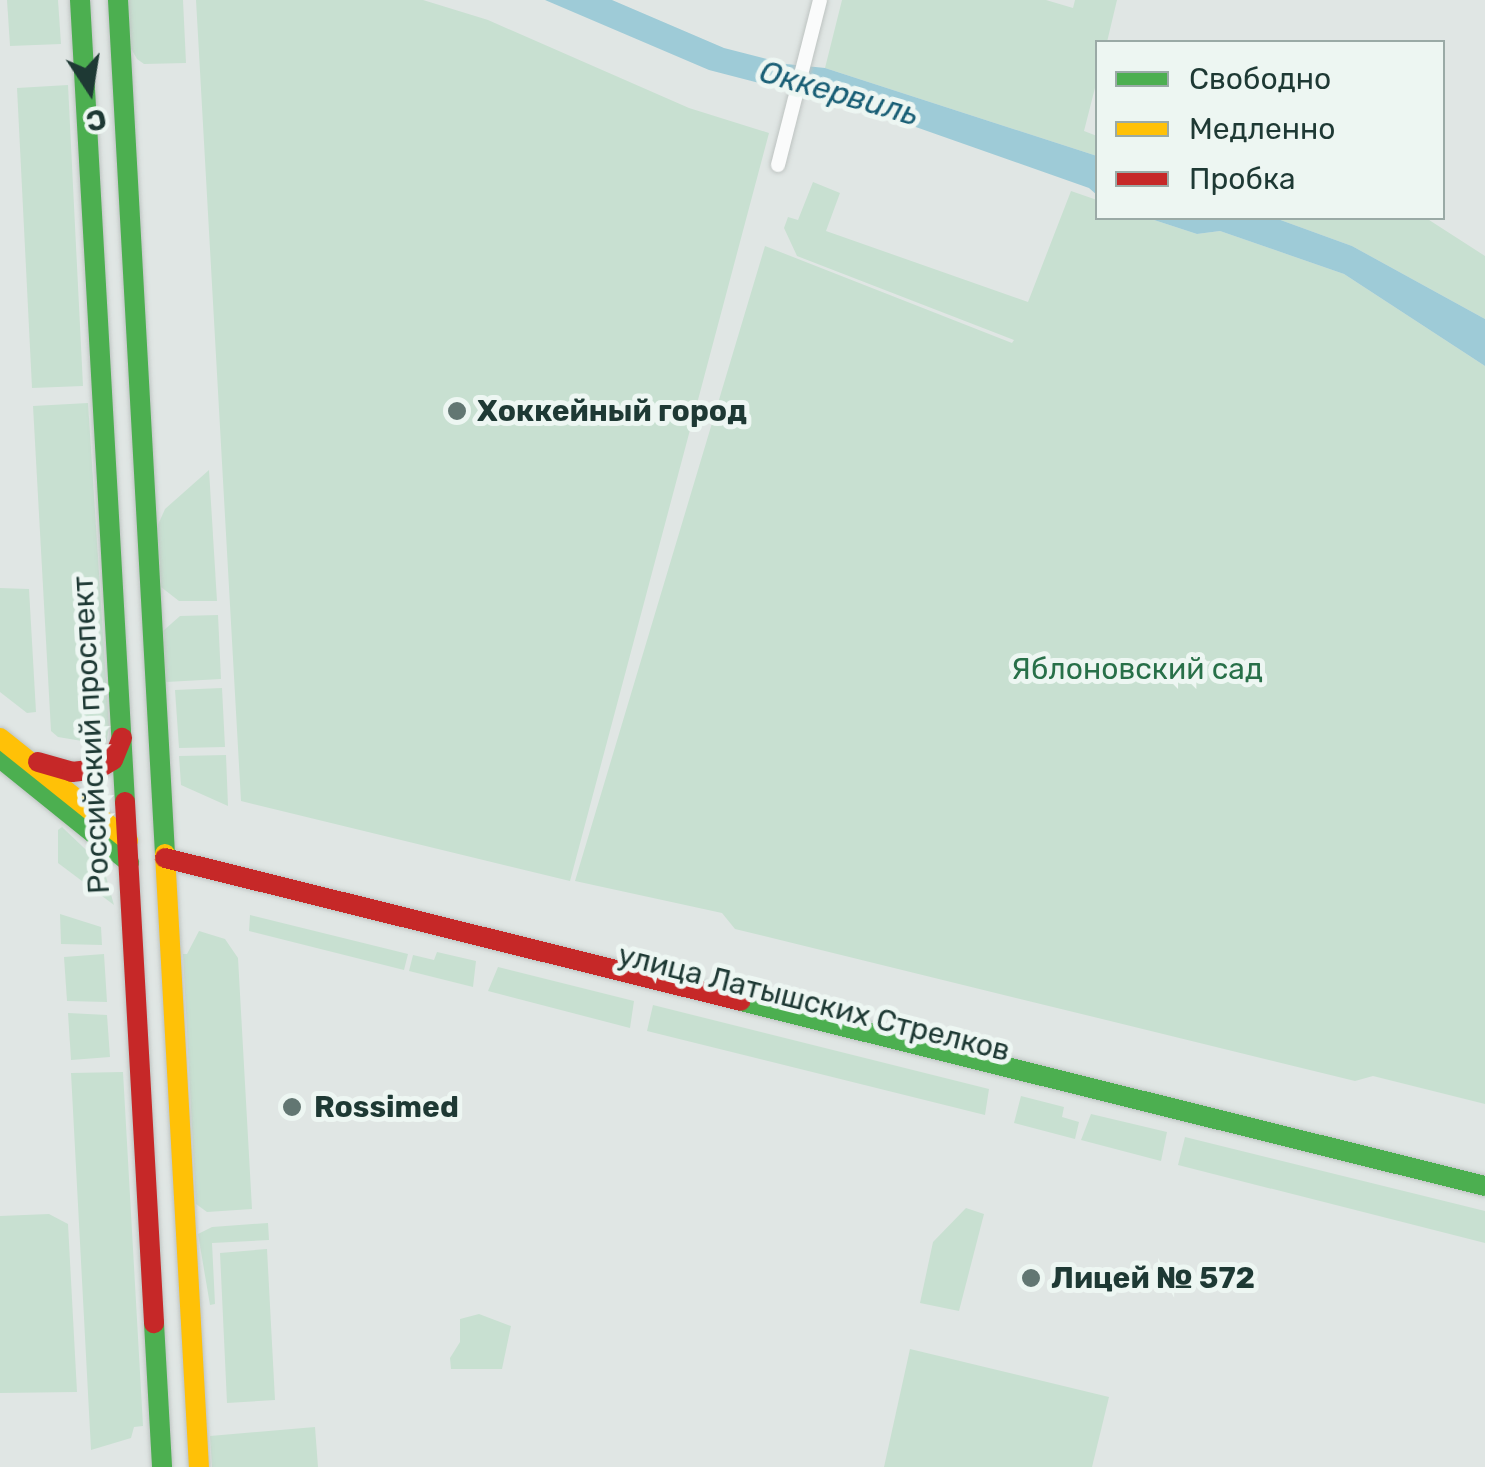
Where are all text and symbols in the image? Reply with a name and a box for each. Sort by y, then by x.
north arrow [40,40,140,140]
legend [1095,40,1445,220]
water label: Оккервиль [755,52,923,134]
text: Свободно [1189,61,1331,97]
text: С [83,102,109,138]
text: Медленно [1189,111,1336,147]
text: Пробка [1189,161,1296,197]
place label: Хоккейный город [477,393,747,429]
marker: Хоккейный город [446,400,468,422]
street label: Российский проспект [65,575,117,895]
park label: Яблоновский сад [1011,651,1263,687]
street label: улица Латышских Стрелков [614,937,1014,1069]
place label: Rossimed [314,1089,459,1125]
marker: Rossimed [279,1094,305,1120]
place label: Лицей № 572 [1051,1260,1255,1296]
marker: Лицей № 572 [1020,1267,1042,1289]

